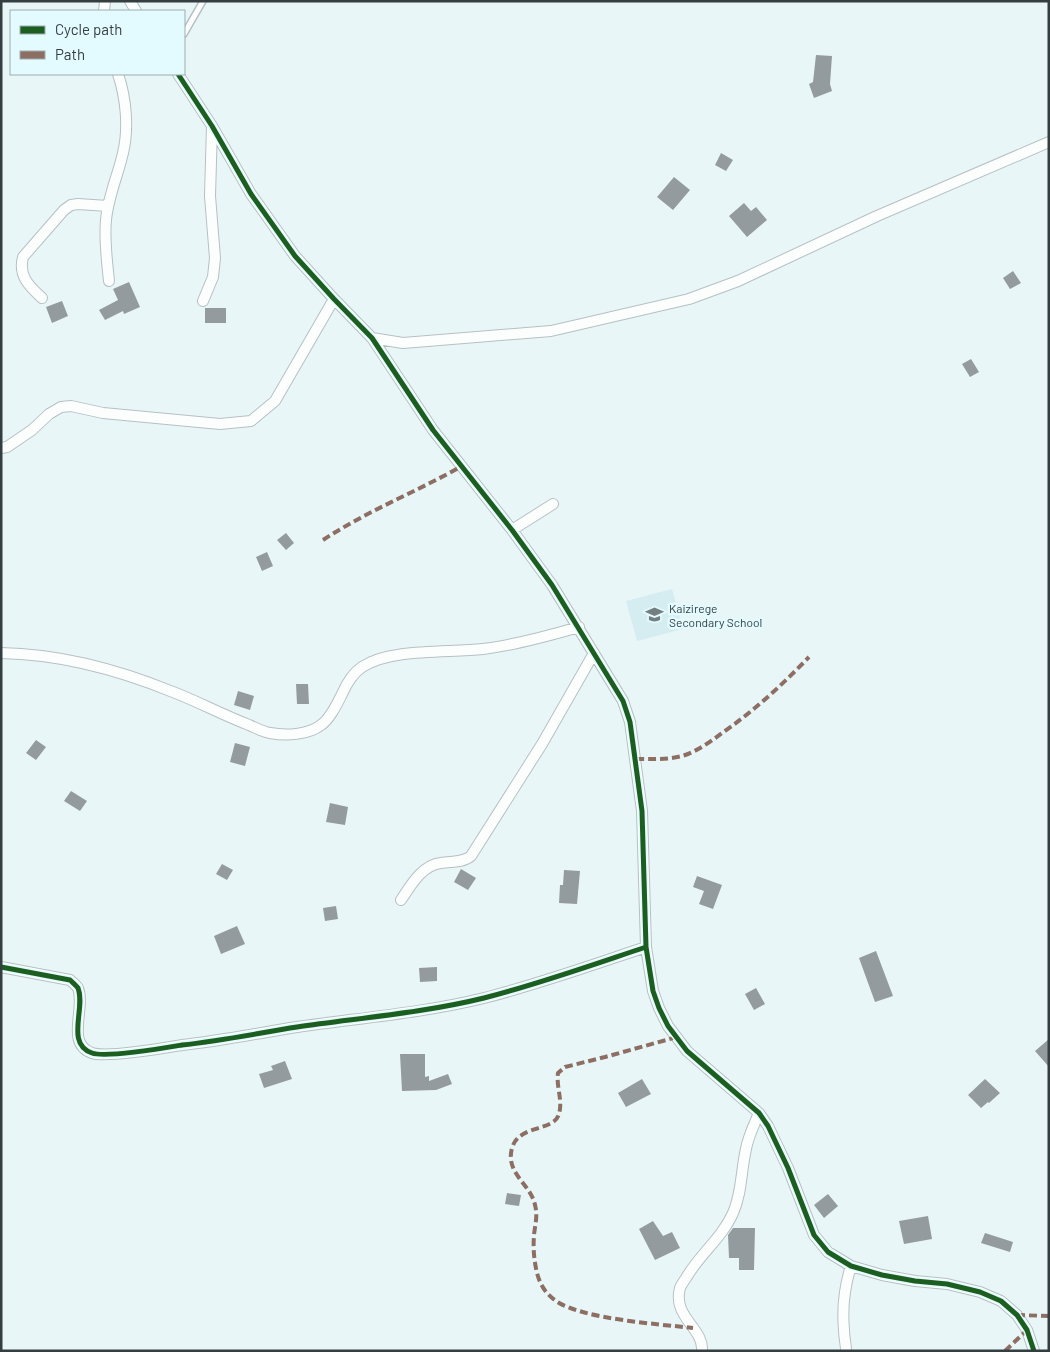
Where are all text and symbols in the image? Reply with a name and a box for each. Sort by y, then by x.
legend [10,10,185,75]
text: Cycle path [55,20,122,38]
text: Path [55,45,85,63]
place label: Kaizirege Secondary School [669,601,762,629]
school or university icon: Kaizirege Secondary School [645,605,665,625]

